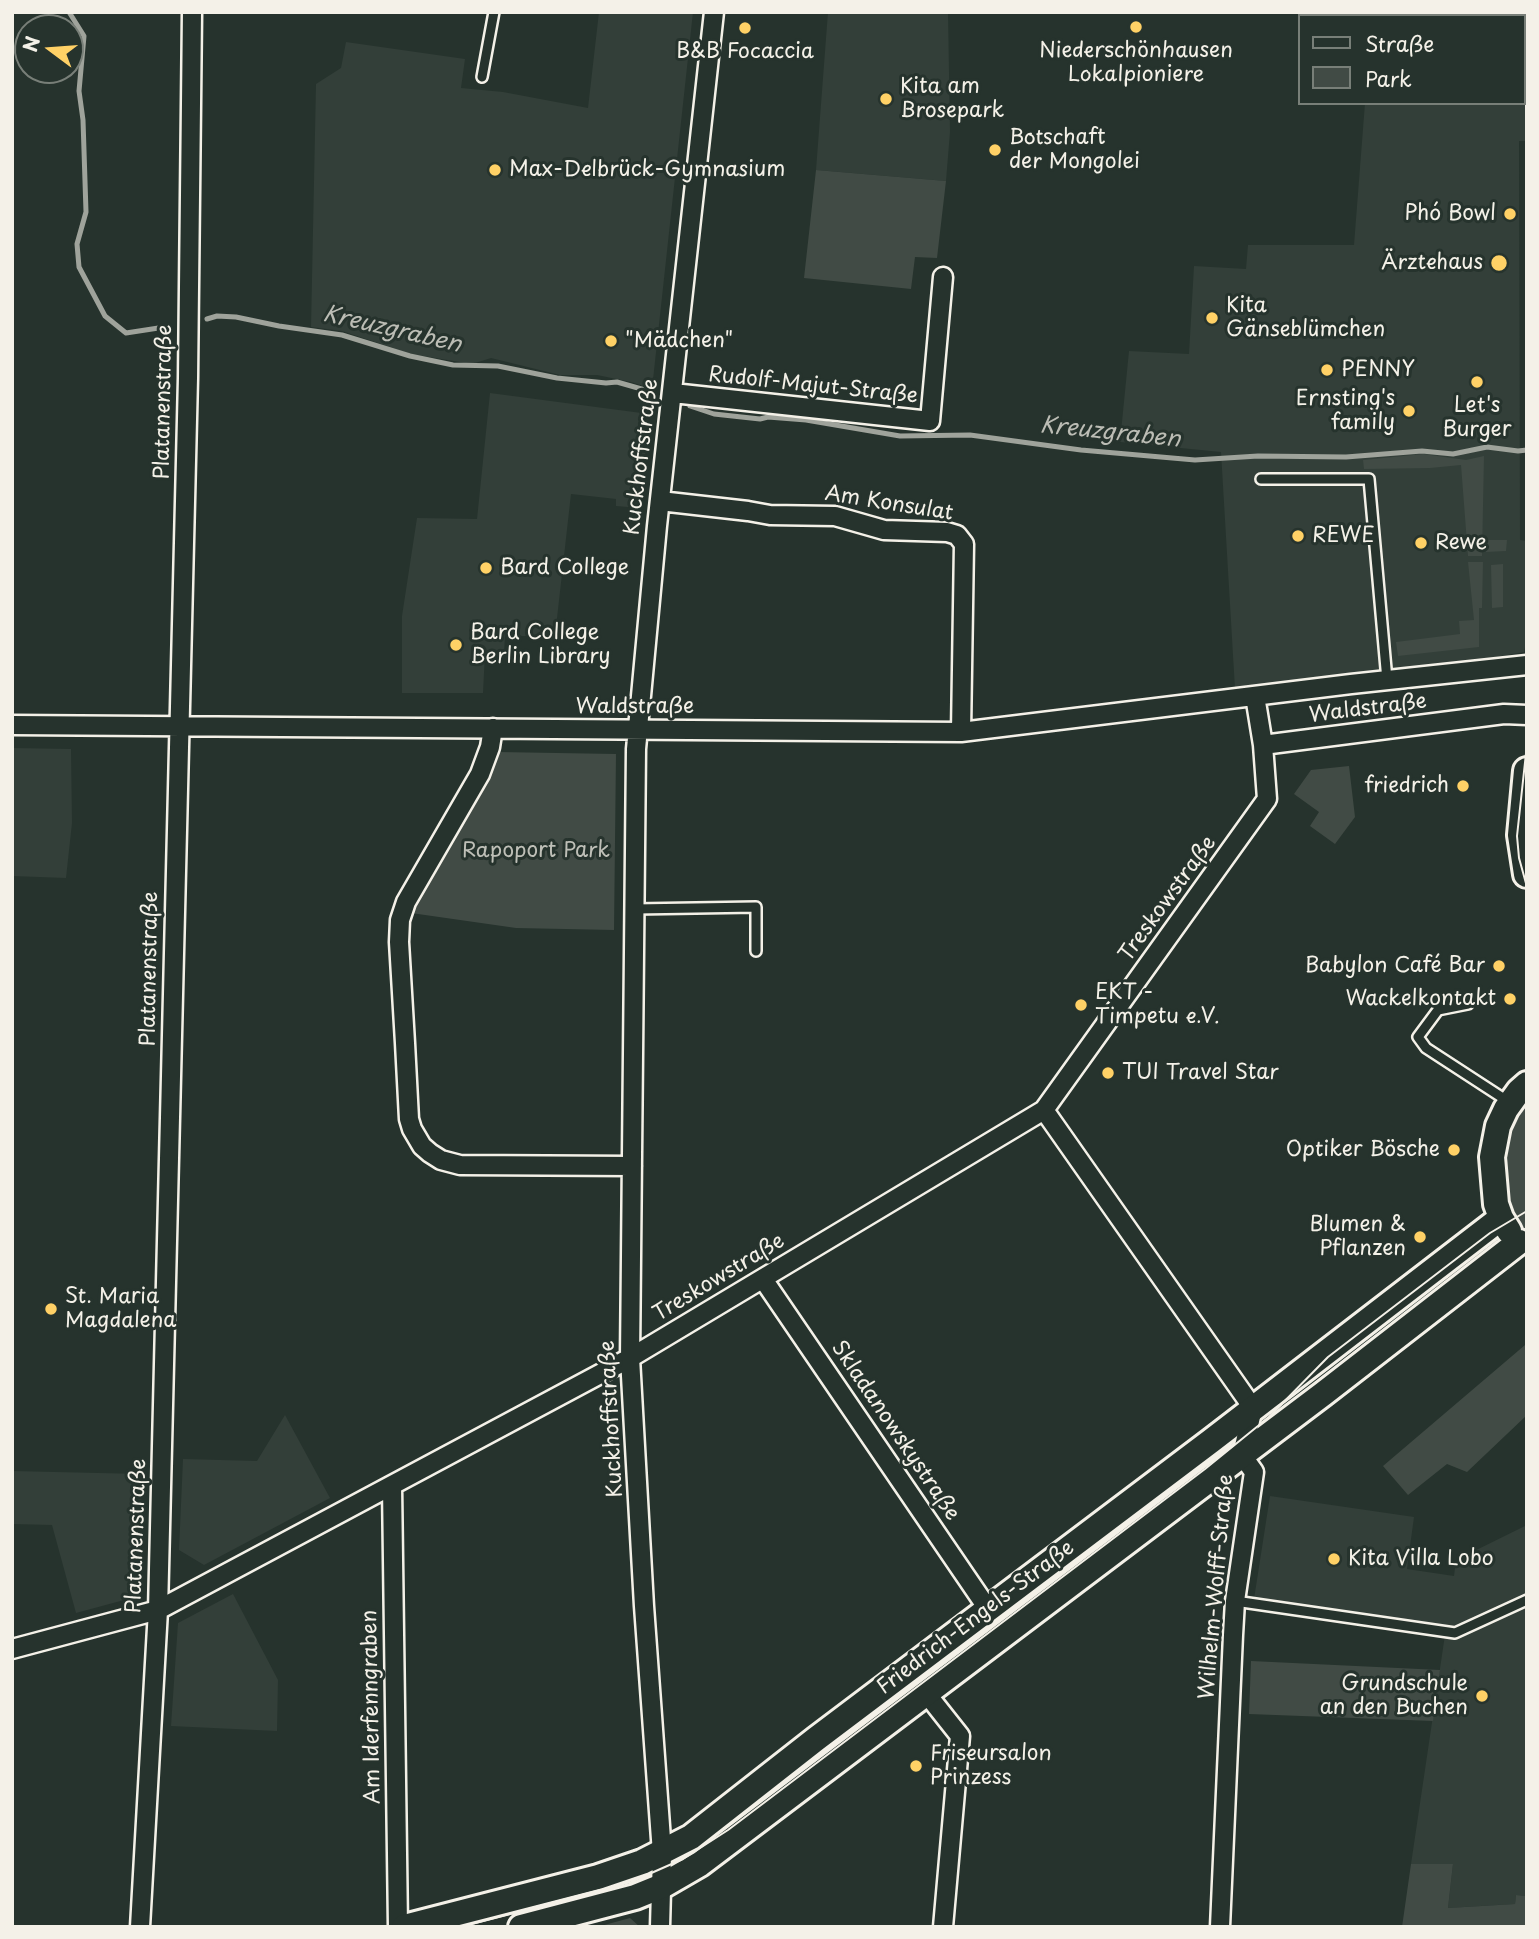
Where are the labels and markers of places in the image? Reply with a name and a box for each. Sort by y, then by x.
marker: Niederschönhausen Lokalpioniere [1128,19,1144,35]
marker: B&B Focaccia [737,20,753,36]
place label: Niederschönhausen Lokalpioniere [1039,38,1233,88]
place label: B&B Focaccia [676,39,814,65]
place label: Kita am Brosepark [900,74,1004,124]
marker: Kita am Brosepark [878,91,894,107]
place label: Botschaft der Mongolei [1009,125,1140,175]
marker: Botschaft der Mongolei [987,142,1003,158]
place label: Max-Delbrück-Gymnasium [509,157,785,183]
marker: Max-Delbrück-Gymnasium [487,162,503,178]
place label: Phó Bowl [1404,201,1496,227]
marker: Phó Bowl [1502,206,1518,222]
place label: Ärztehaus [1381,250,1483,276]
marker: Ärztehaus [1489,253,1509,273]
place label: Kita Gänseblümchen [1226,293,1385,343]
marker: Kita Gänseblümchen [1204,310,1220,326]
place label: "Mädchen" [625,328,733,354]
marker: "Mädchen" [603,333,619,349]
place label: PENNY [1341,357,1415,383]
marker: PENNY [1319,362,1335,378]
marker: Let's Burger [1469,374,1485,390]
place label: Ernsting's family [1296,386,1395,436]
place label: Let's Burger [1442,393,1512,443]
marker: Ernsting's family [1401,403,1417,419]
place label: REWE [1312,523,1375,549]
marker: REWE [1290,528,1306,544]
place label: Rewe [1435,530,1487,556]
marker: Rewe [1413,535,1429,551]
place label: Bard College [500,555,629,581]
marker: Bard College [478,560,494,576]
place label: Bard College Berlin Library [470,620,611,670]
marker: Bard College Berlin Library [448,637,464,653]
place label: friedrich [1365,773,1449,799]
marker: friedrich [1455,778,1471,794]
place label: Babylon Café Bar [1305,953,1485,979]
marker: Babylon Café Bar [1491,958,1507,974]
place label: EKT - Timpetu e.V. [1095,980,1220,1030]
place label: Wackelkontakt [1345,986,1496,1012]
marker: Wackelkontakt [1502,991,1518,1007]
marker: EKT - Timpetu e.V. [1073,997,1089,1013]
place label: TUI Travel Star [1122,1060,1279,1086]
marker: TUI Travel Star [1100,1065,1116,1081]
place label: Optiker Bösche [1286,1137,1440,1163]
marker: Optiker Bösche [1446,1142,1462,1158]
place label: Blumen & Pflanzen [1309,1212,1406,1262]
marker: Blumen & Pflanzen [1412,1229,1428,1245]
place label: St. Maria Magdalena [65,1284,176,1334]
marker: St. Maria Magdalena [43,1301,59,1317]
place label: Kita Villa Lobo [1348,1546,1494,1572]
marker: Kita Villa Lobo [1326,1551,1342,1567]
place label: Grundschule an den Buchen [1320,1671,1468,1721]
marker: Grundschule an den Buchen [1474,1688,1490,1704]
place label: Friseursalon Prinzess [930,1741,1052,1791]
marker: Friseursalon Prinzess [908,1758,924,1774]

